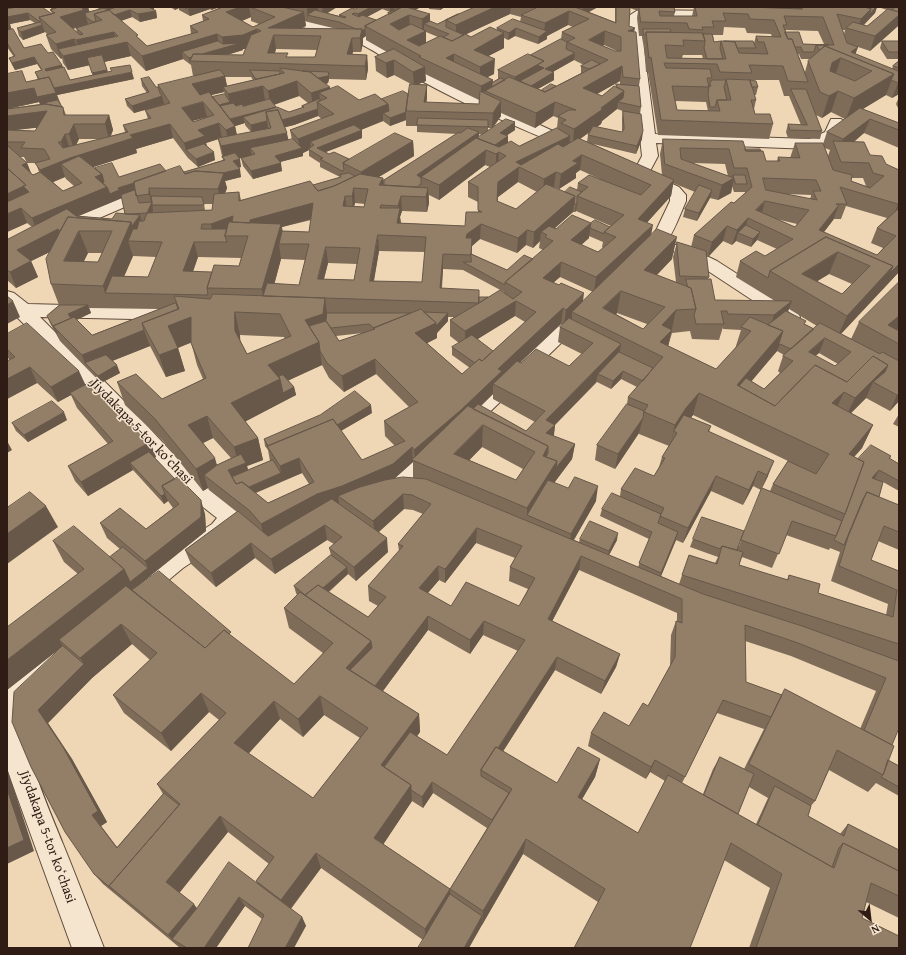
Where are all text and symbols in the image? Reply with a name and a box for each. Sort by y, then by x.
street label: Jiydakapa 5-tor koʻchasi [86,376,196,488]
street label: Jiydakapa 5-tor koʻchasi [15,768,79,906]
north arrow [850,899,890,939]
text: N [869,921,883,938]

